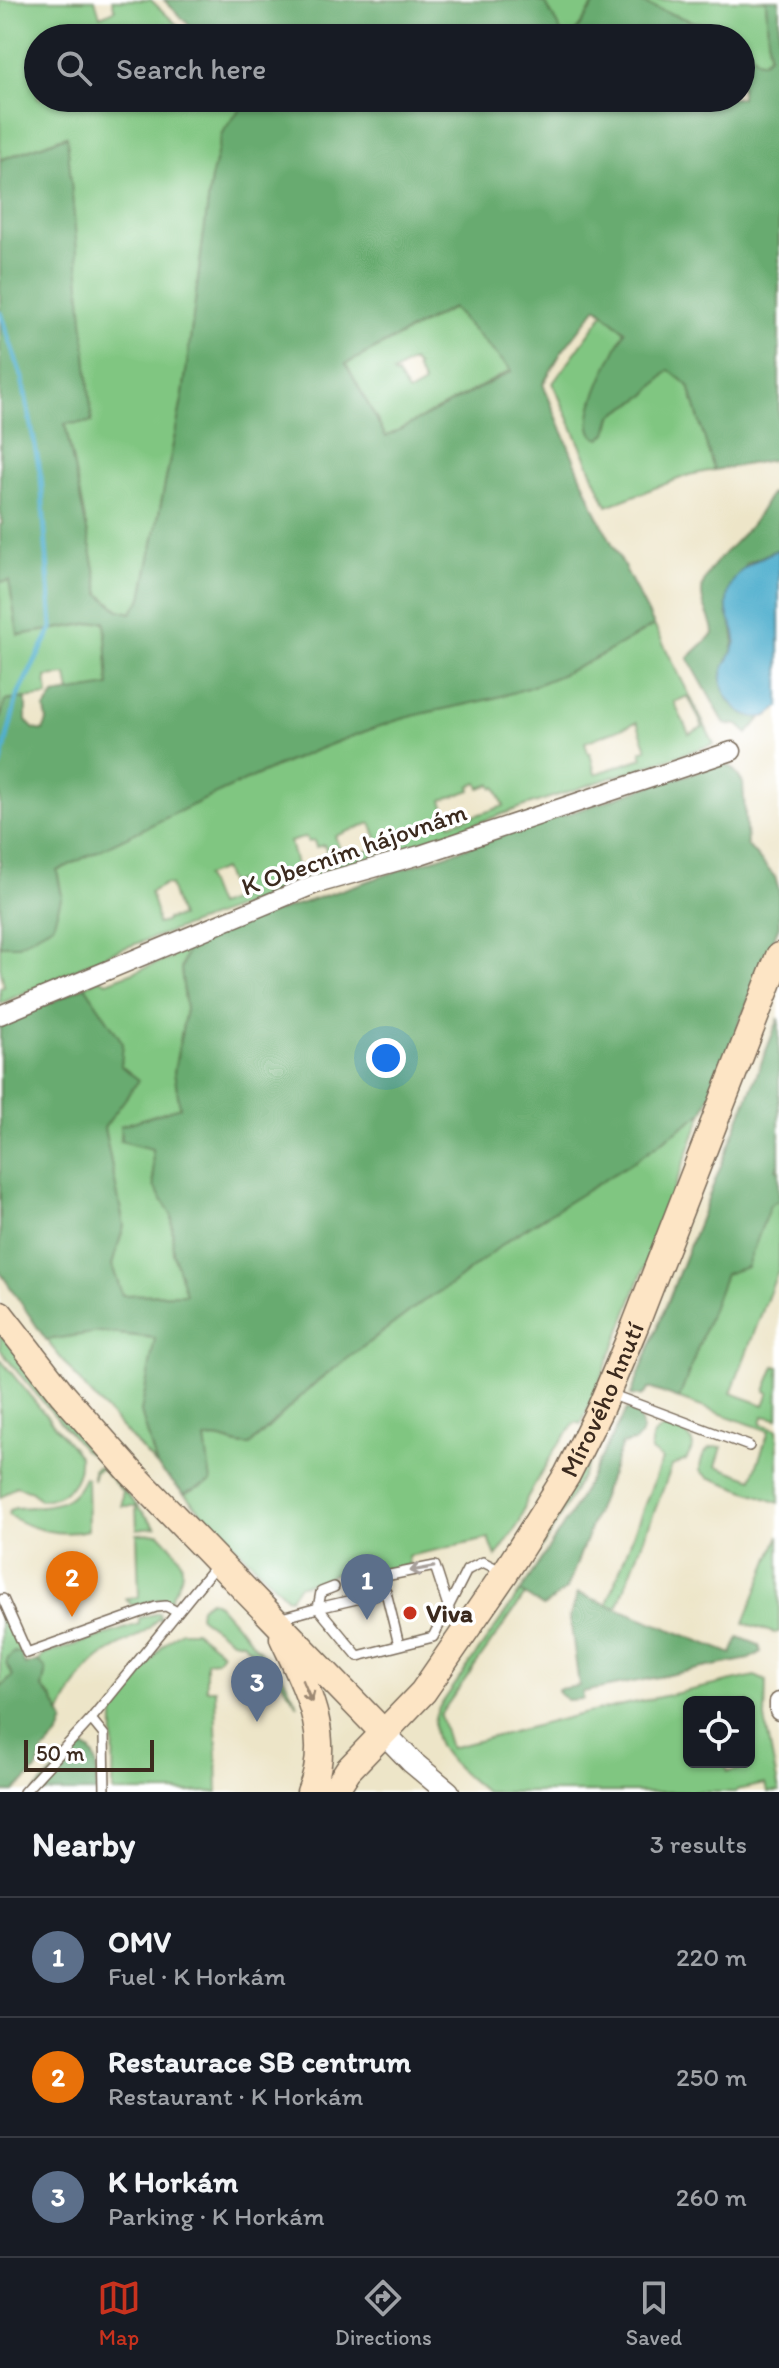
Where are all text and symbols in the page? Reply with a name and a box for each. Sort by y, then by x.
search box [24,24,755,112]
icon: search [52,46,96,90]
text: Search here [116,50,266,87]
street label: K Obecním hájovnám [237,795,471,903]
your location [366,1038,406,1078]
street label: Mírového hnutí [553,1317,651,1482]
pin: 2 [46,1551,98,1617]
pin: 1 [341,1554,393,1620]
one-way arrow [409,1563,435,1578]
place label: Viva [426,1597,473,1629]
marker: Viva [401,1604,419,1622]
pin: 3 [231,1656,283,1722]
one-way arrow [300,1679,315,1703]
map controls [683,1696,755,1768]
button: locate [683,1696,755,1768]
scale bar [24,1736,154,1772]
text: 50 m [36,1740,85,1767]
text: Nearby [32,1824,135,1865]
text: 3 results [650,1828,747,1860]
text: OMV [108,1923,171,1960]
text: 1 [52,1941,64,1973]
text: 220 m [676,1941,747,1973]
text: Fuel · K Horkám [108,1960,286,1992]
text: Restaurace SB centrum [108,2043,411,2080]
text: 2 [51,2061,65,2093]
text: 250 m [676,2061,747,2093]
text: Restaurant · K Horkám [108,2080,364,2112]
text: K Horkám [108,2163,238,2200]
text: 3 [51,2181,65,2213]
text: 260 m [676,2181,747,2213]
text: Parking · K Horkám [108,2200,325,2232]
tab: Map [97,2276,141,2351]
tab: Directions [335,2276,432,2351]
tab: Saved [626,2276,682,2351]

